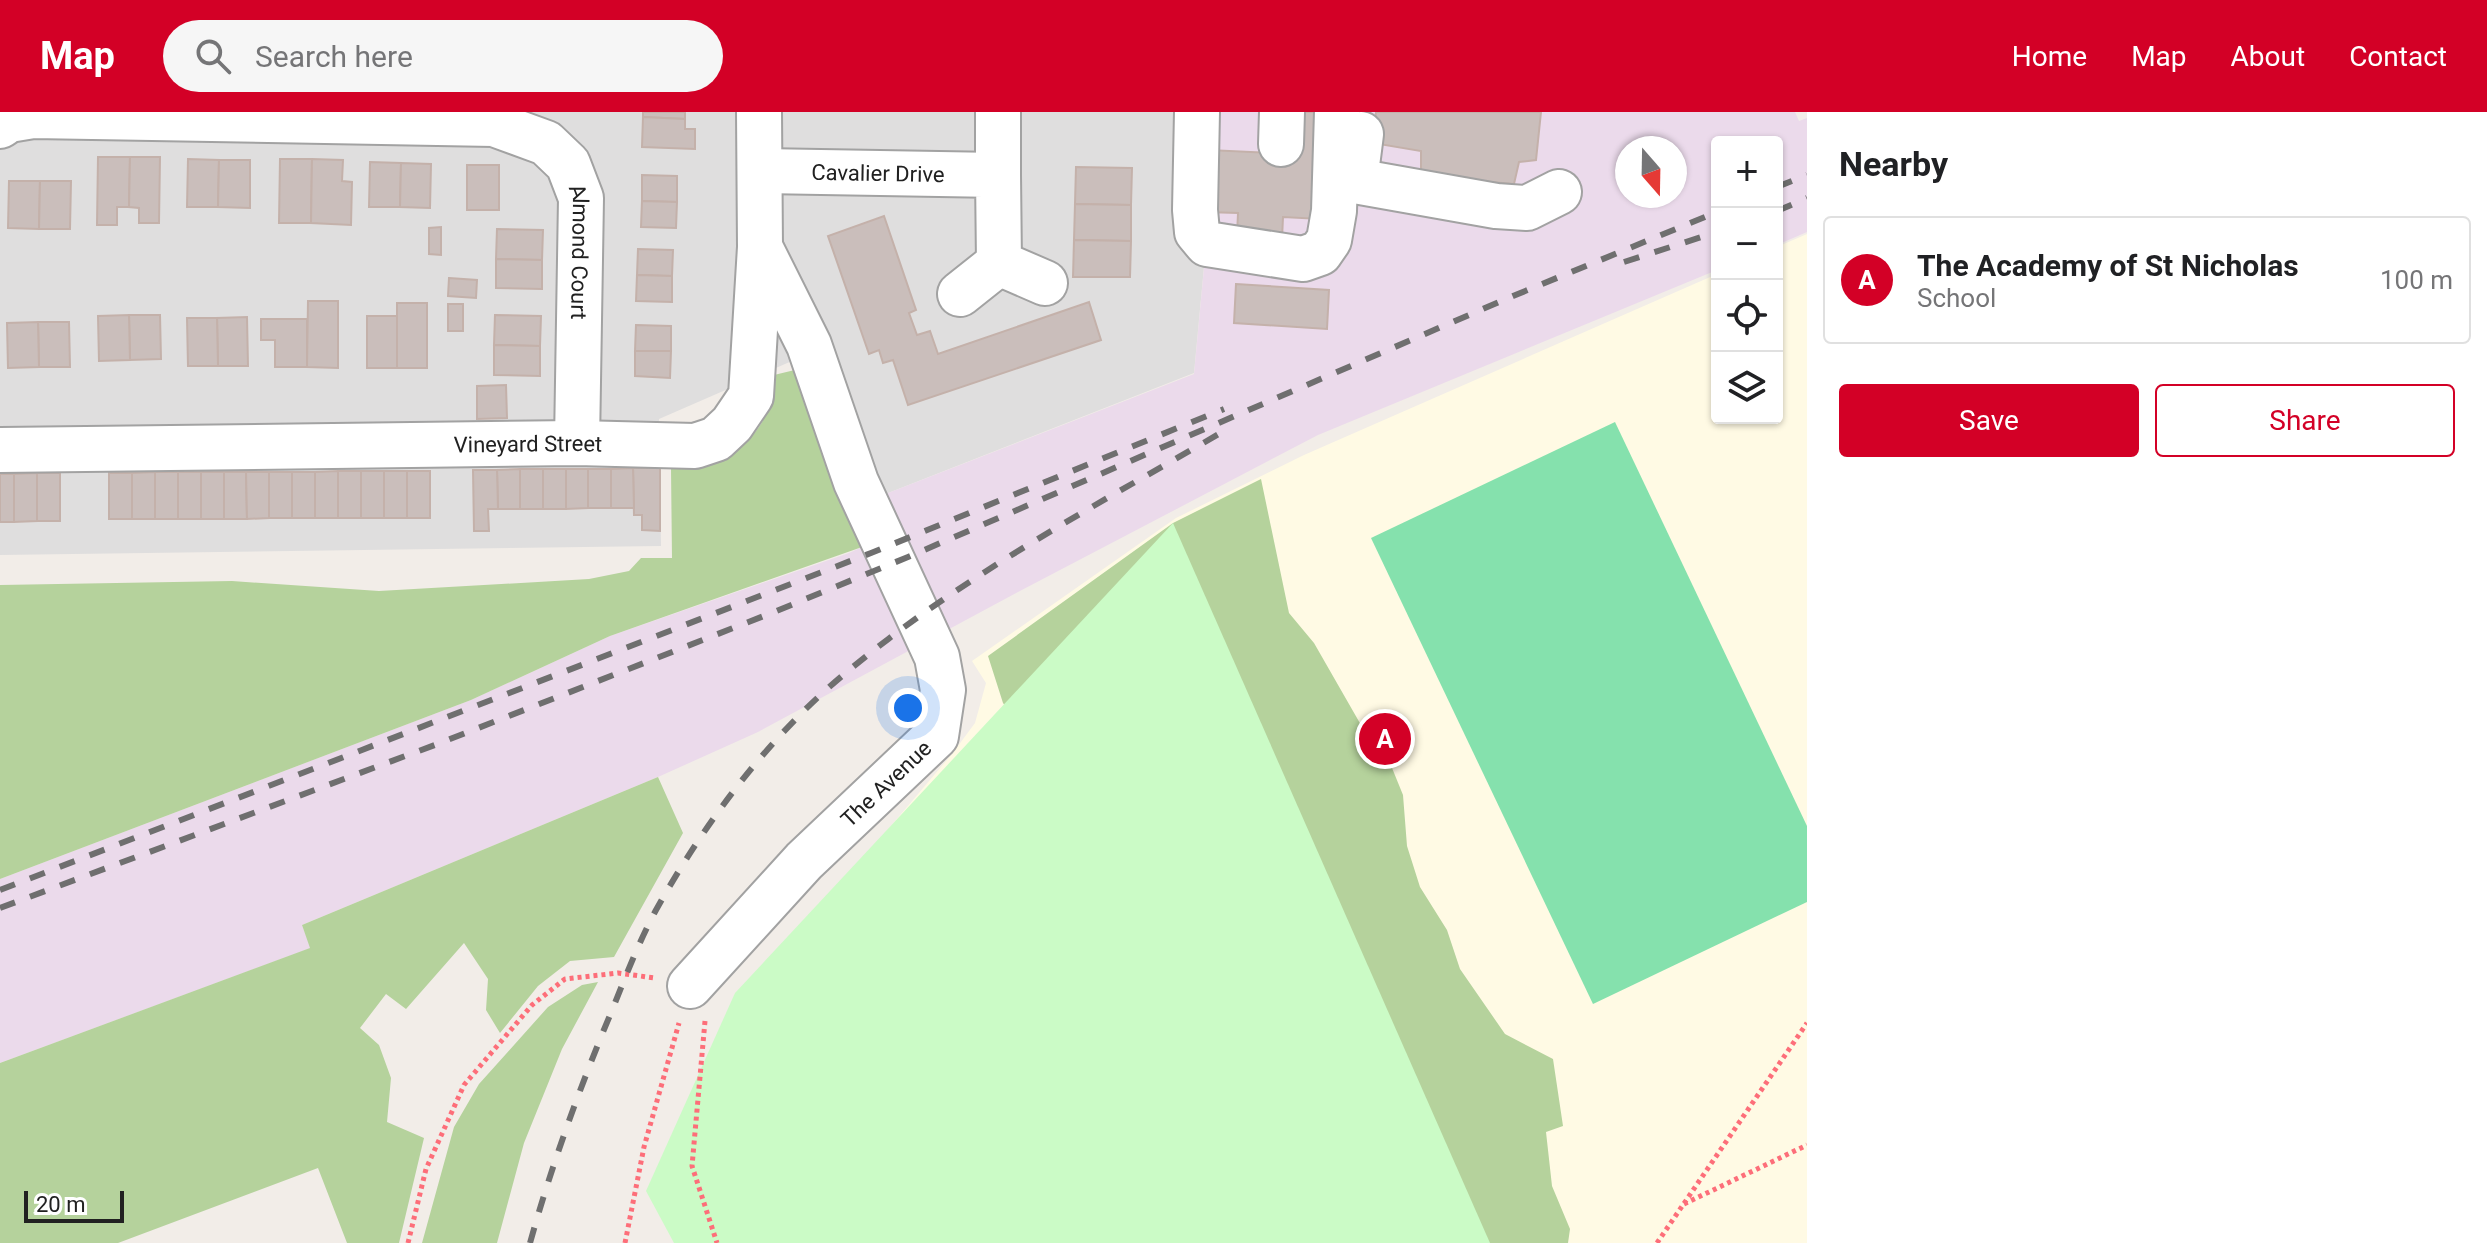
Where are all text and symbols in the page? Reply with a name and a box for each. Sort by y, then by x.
search box [163,20,723,92]
text: Map [40,34,115,78]
icon: search [191,34,235,78]
text: Search here [255,39,413,74]
text: Home [2012,40,2087,73]
text: Map [2131,40,2187,73]
text: About [2231,40,2305,73]
text: Contact [2349,40,2447,73]
north arrow [1615,136,1687,208]
map controls [1711,136,1783,424]
button: + [1711,136,1783,208]
text: Nearby [1839,144,1948,184]
street label: Cavalier Drive [811,159,945,187]
street label: Almond Court [564,180,593,320]
button: − [1711,208,1783,280]
text: The Academy of St Nicholas [1917,248,2299,283]
text: A [1858,265,1876,295]
text: 100 m [2380,265,2453,295]
button: locate [1711,280,1783,352]
text: School [1917,283,1996,313]
button: layers [1711,352,1783,424]
button: Save [1839,384,2139,457]
button: Share [2155,384,2455,457]
street label: Vineyard Street [454,430,603,457]
your location [888,688,928,728]
pin: A [1359,709,1411,769]
street label: The Avenue [836,735,936,832]
scale bar [24,1187,124,1223]
text: 20 m [36,1192,85,1217]

